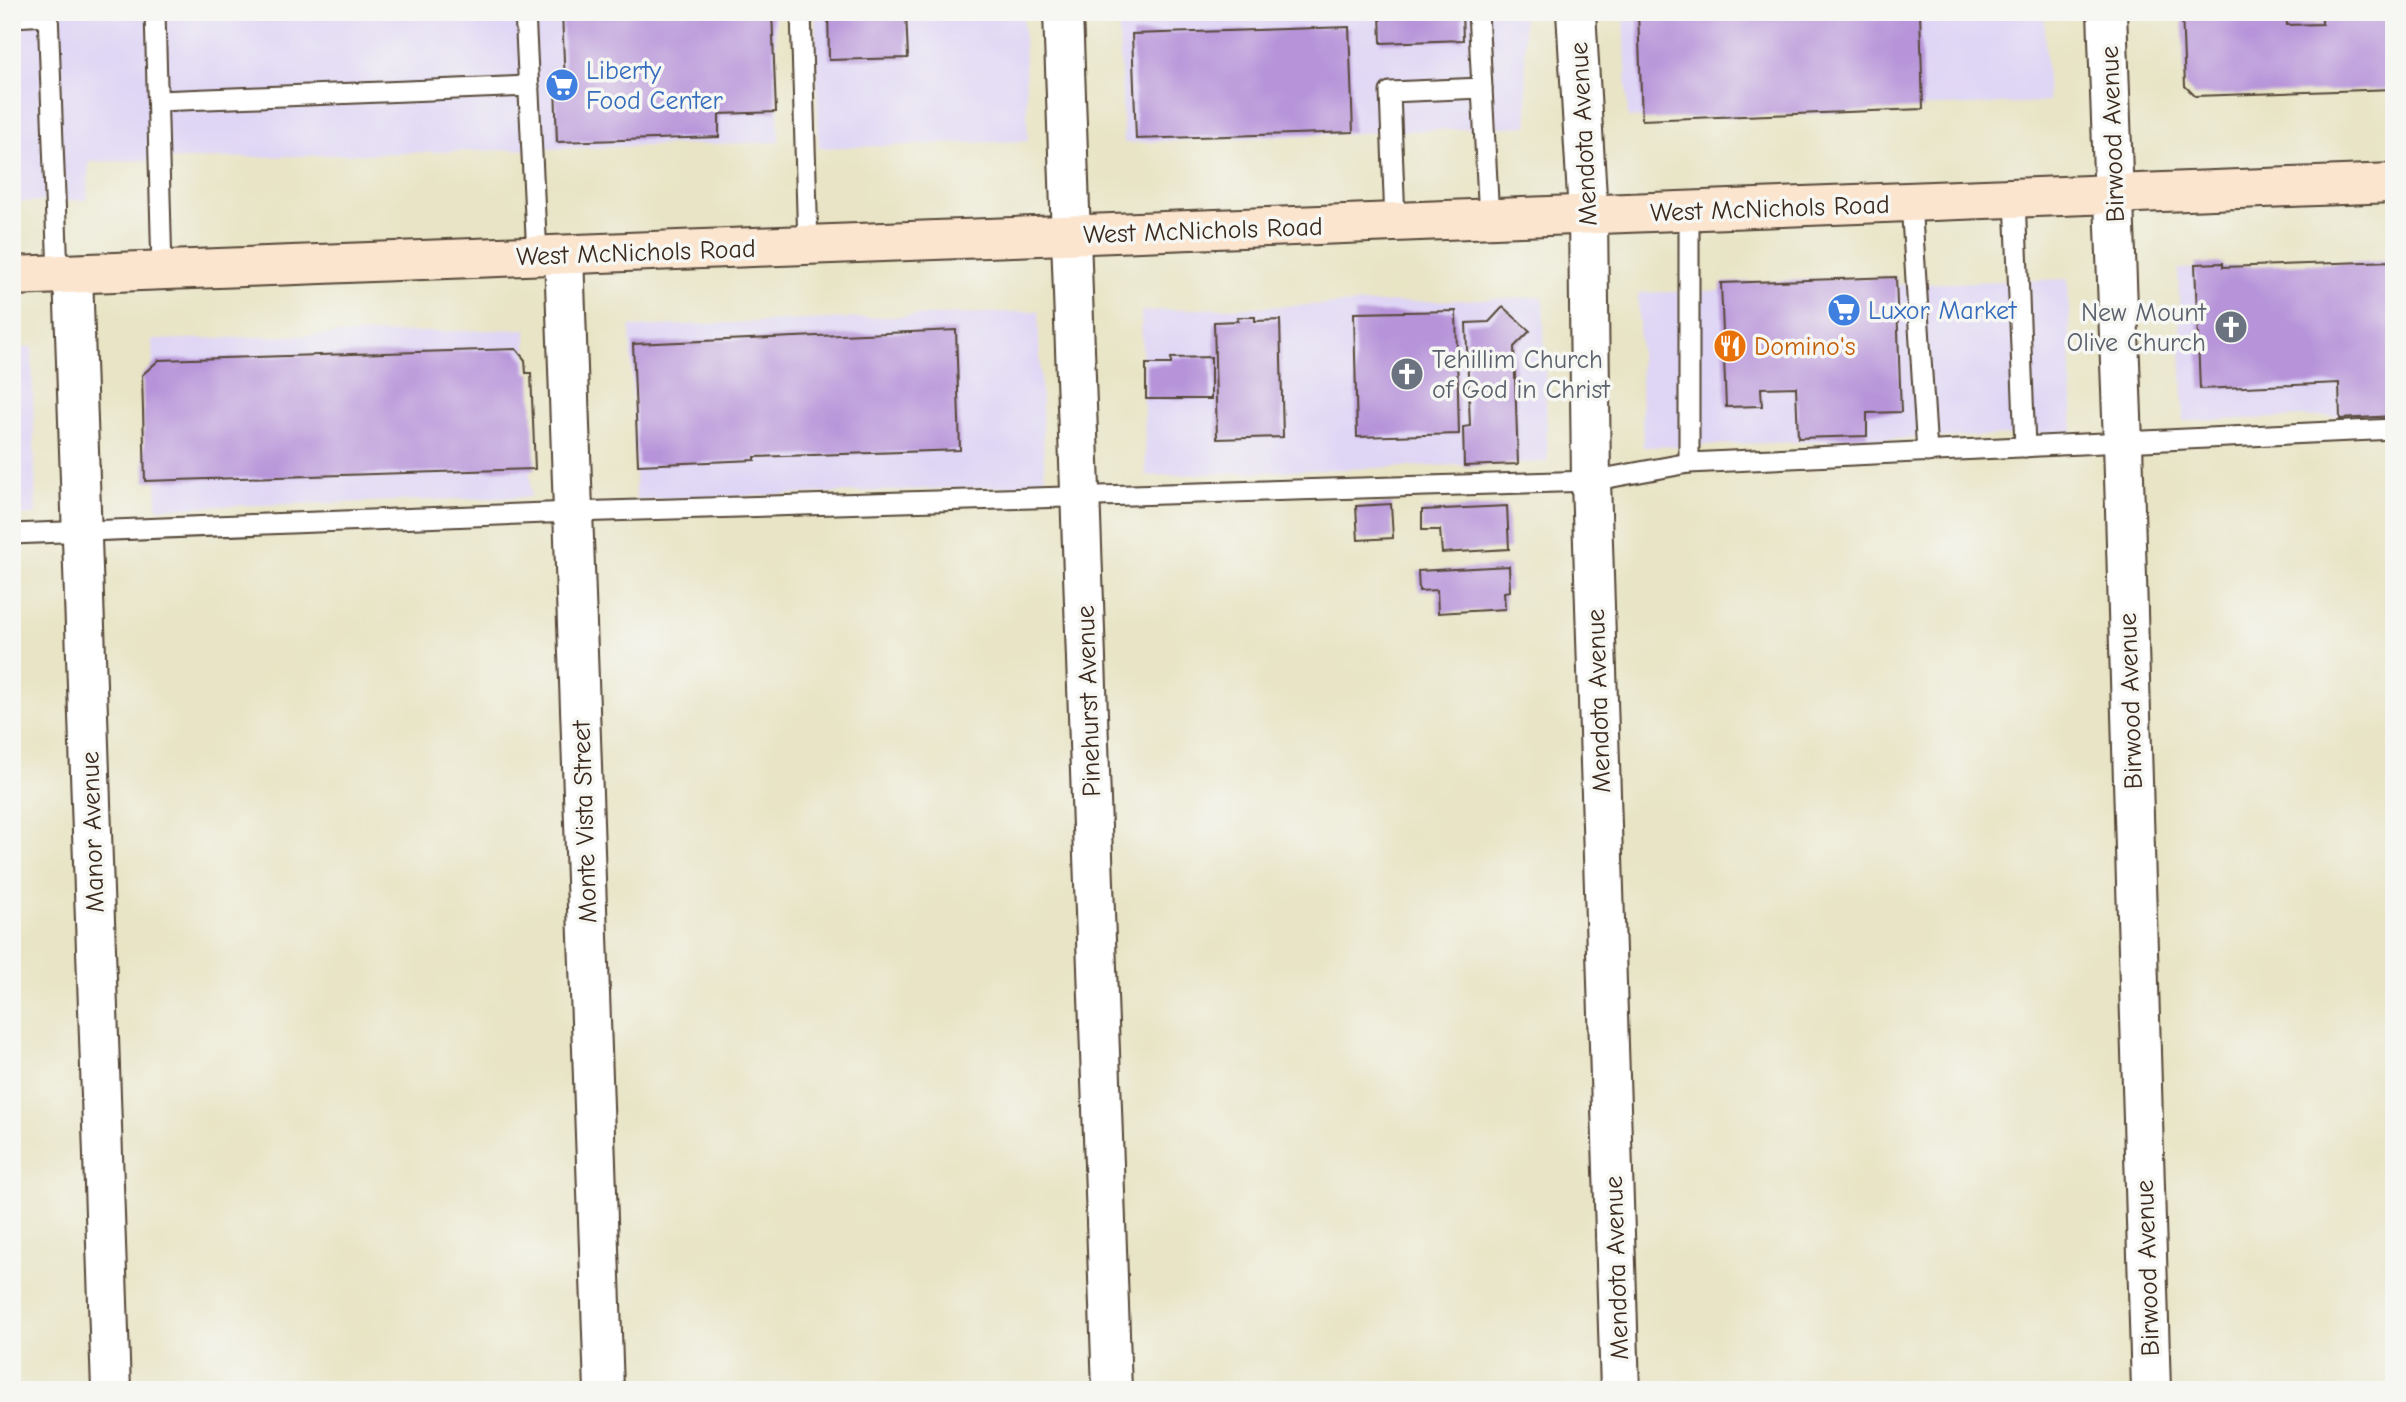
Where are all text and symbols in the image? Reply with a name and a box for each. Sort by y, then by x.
street label: Mendota Avenue [1564,41,1604,227]
street label: Birwood Avenue [2095,45,2131,223]
place label: Liberty Food Center [586,56,724,116]
supermarket icon: Liberty Food Center [543,66,581,104]
street label: West McNichols Road [1650,190,1890,228]
street label: West McNichols Road [1083,212,1323,250]
street label: West McNichols Road [516,234,756,272]
supermarket icon: Luxor Market [1825,291,1863,329]
place label: Luxor Market [1868,296,2018,326]
place label: New Mount Olive Church [2066,298,2208,358]
church icon: New Mount Olive Church [2212,308,2250,346]
restaurant icon: Domino's [1711,327,1749,365]
place label: Domino's [1754,332,1856,362]
place label: Tehillim Church of God in Christ [1432,345,1611,405]
church icon: Tehillim Church of God in Christ [1388,355,1426,393]
street label: Pinehurst Avenue [1071,605,1107,797]
street label: Mendota Avenue [1581,608,1617,794]
street label: Birwood Avenue [2113,612,2149,790]
street label: Monte Vista Street [566,719,604,924]
street label: Manor Avenue [75,751,111,913]
street label: Mendota Avenue [1599,1175,1635,1361]
street label: Birwood Avenue [2130,1179,2166,1357]

